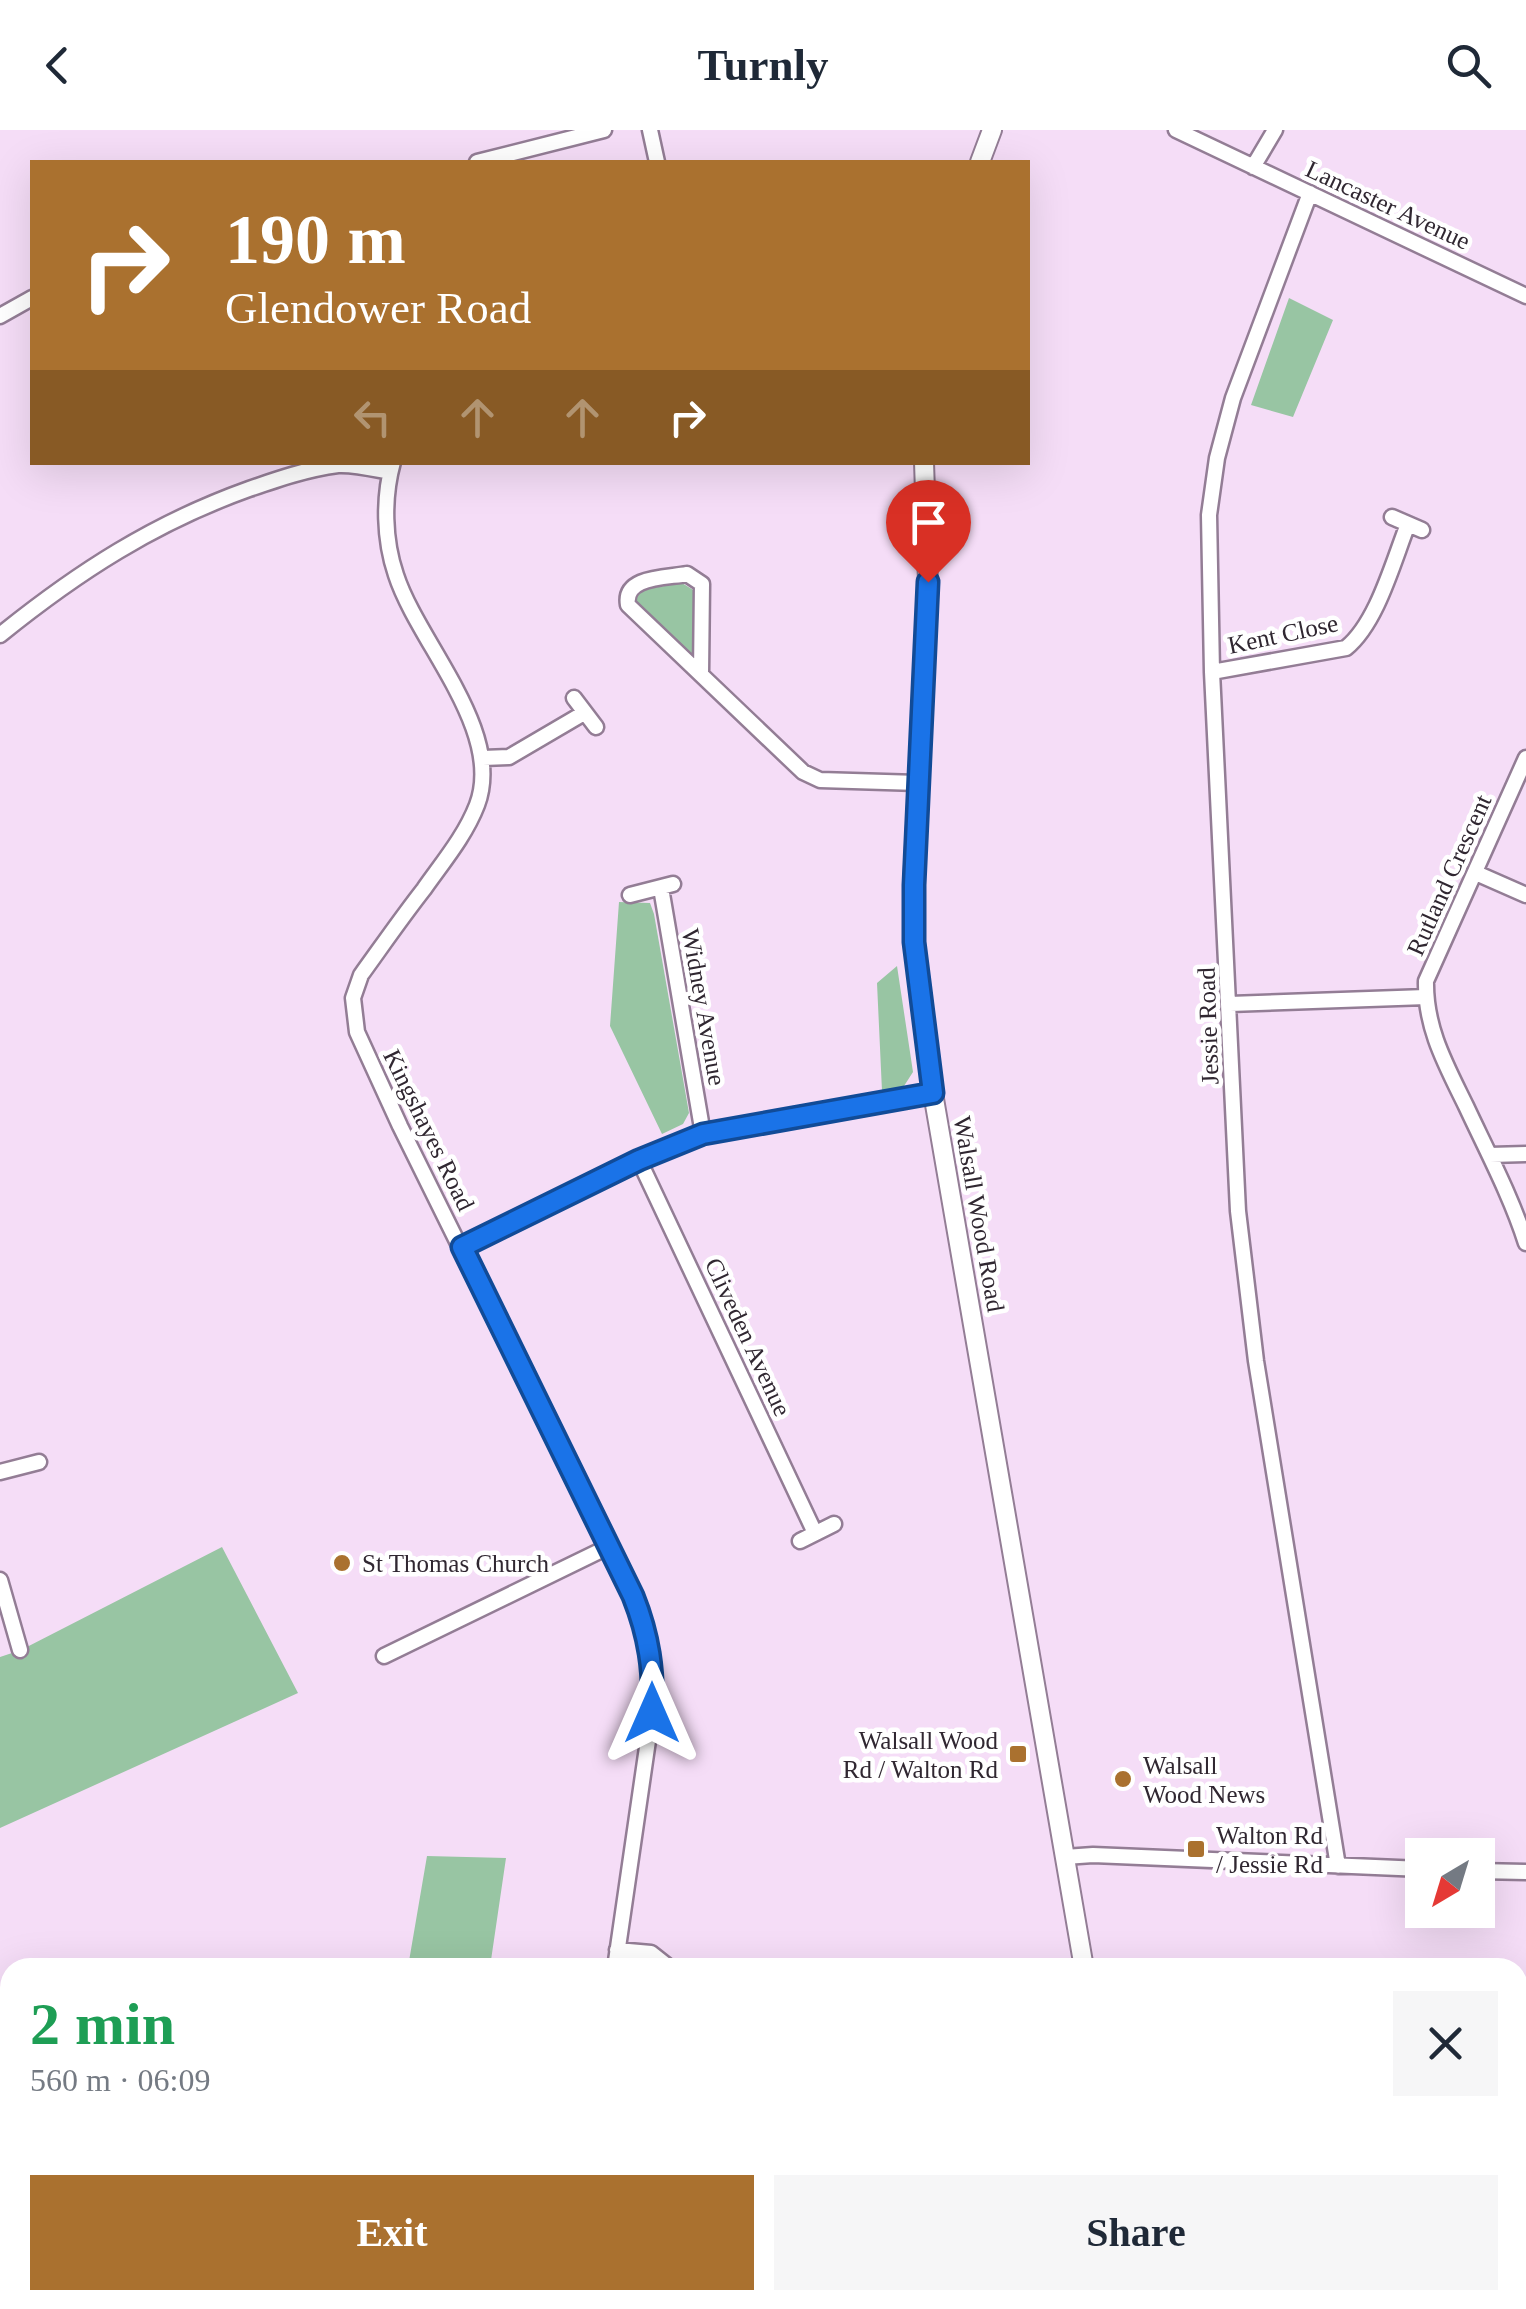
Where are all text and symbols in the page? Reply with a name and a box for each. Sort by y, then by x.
icon: back [30,38,85,93]
icon: search [1441,38,1496,93]
text: Turnly [698,40,828,90]
street label: Lancaster Avenue [1302,155,1474,255]
icon: right [60,200,190,330]
text: 190 m [225,201,406,278]
text: Glendower Road [225,283,531,333]
icon: left [345,390,400,445]
icon: ahead [450,390,505,445]
icon: ahead [555,390,610,445]
icon: right [660,390,715,445]
pin [886,480,971,583]
icon: arrive [901,495,956,550]
street label: Kent Close [1226,609,1340,659]
street label: Rutland Crescent [1402,791,1497,959]
street label: Widney Avenue [677,926,731,1088]
street label: Jessie Road [1192,966,1224,1085]
street label: Kingshayes Road [378,1045,480,1215]
street label: Walsall Wood Road [948,1114,1010,1314]
street label: Cliveden Avenue [700,1254,796,1420]
place label: St Thomas Church [362,1550,550,1577]
marker: St Thomas Church [331,1552,353,1574]
position arrow [600,1661,704,1765]
place label: Walsall Wood Rd / Walton Rd [843,1727,998,1783]
marker: Walsall Wood Rd / Walton Rd [1007,1743,1029,1765]
place label: Walsall Wood News [1143,1752,1265,1808]
marker: Walsall Wood News [1112,1768,1134,1790]
place label: Walton Rd / Jessie Rd [1216,1822,1324,1878]
marker: Walton Rd / Jessie Rd [1185,1838,1207,1860]
north arrow [1405,1838,1495,1928]
map controls [1405,1838,1495,1928]
text: 2 min [30,1991,175,2057]
button: close [1393,1991,1498,2096]
text: 560 m · 06:09 [30,2062,210,2098]
button: Exit [30,2175,754,2290]
button: Share [774,2175,1498,2290]

